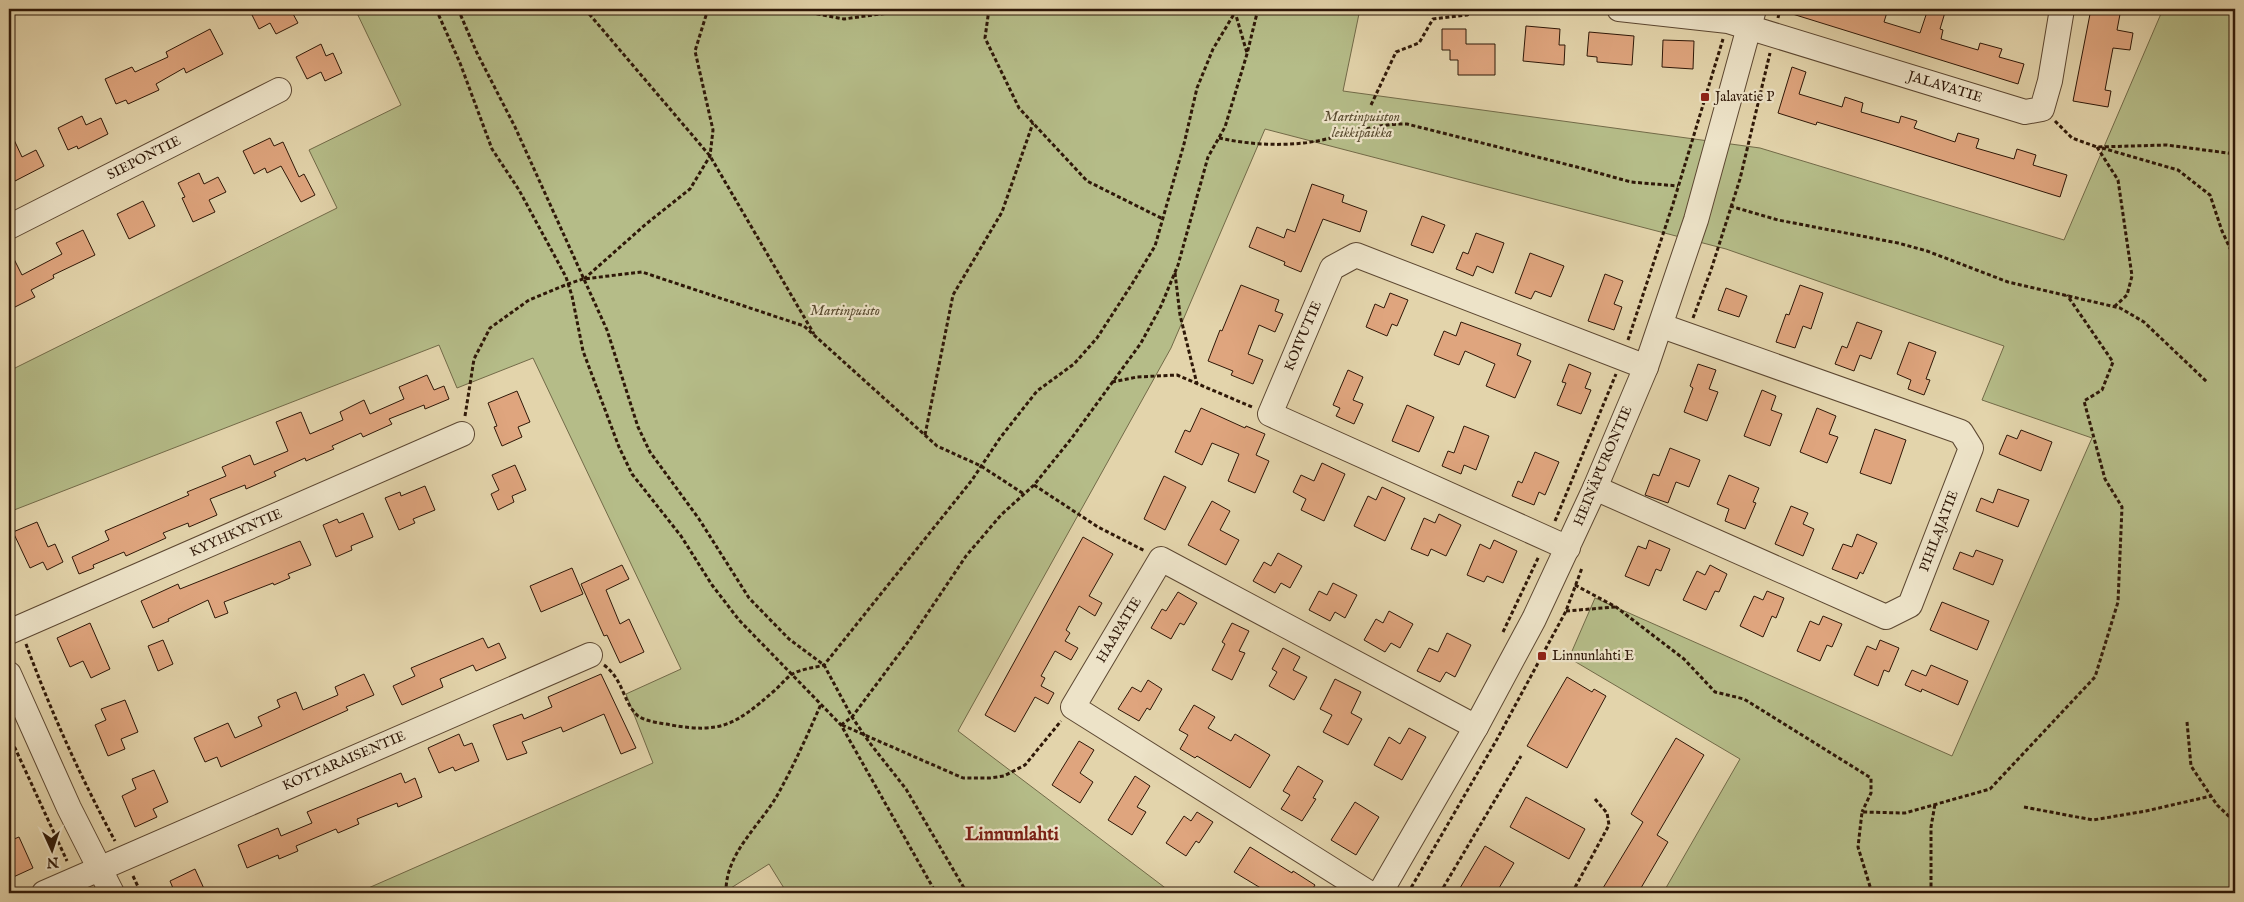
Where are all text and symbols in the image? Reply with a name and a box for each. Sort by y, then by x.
street label: JALAVATIE [1904,67,1985,107]
place label: Jalavatie P [1713,88,1774,106]
marker: Jalavatie P [1699,91,1711,103]
park label: Martinpuiston leikkipaikka [1324,108,1400,142]
street label: SIEPONTIE [104,132,184,184]
street label: KOIVUTIE [1280,298,1326,374]
park label: Martinpuisto [810,302,880,320]
street label: HEINÄPURONTIE [1569,403,1637,529]
street label: PIHLAJATIE [1915,488,1963,574]
street label: KYYHKYNTIE [187,504,285,561]
street label: HAAPATIE [1092,594,1146,666]
place label: Linnunlahti E [1552,647,1634,665]
marker: Linnunlahti E [1536,650,1548,662]
street label: KOTTARAISENTIE [280,727,409,795]
district label: Linnunlahti [965,823,1059,847]
north arrow [28,824,78,874]
text: N [46,853,60,871]

